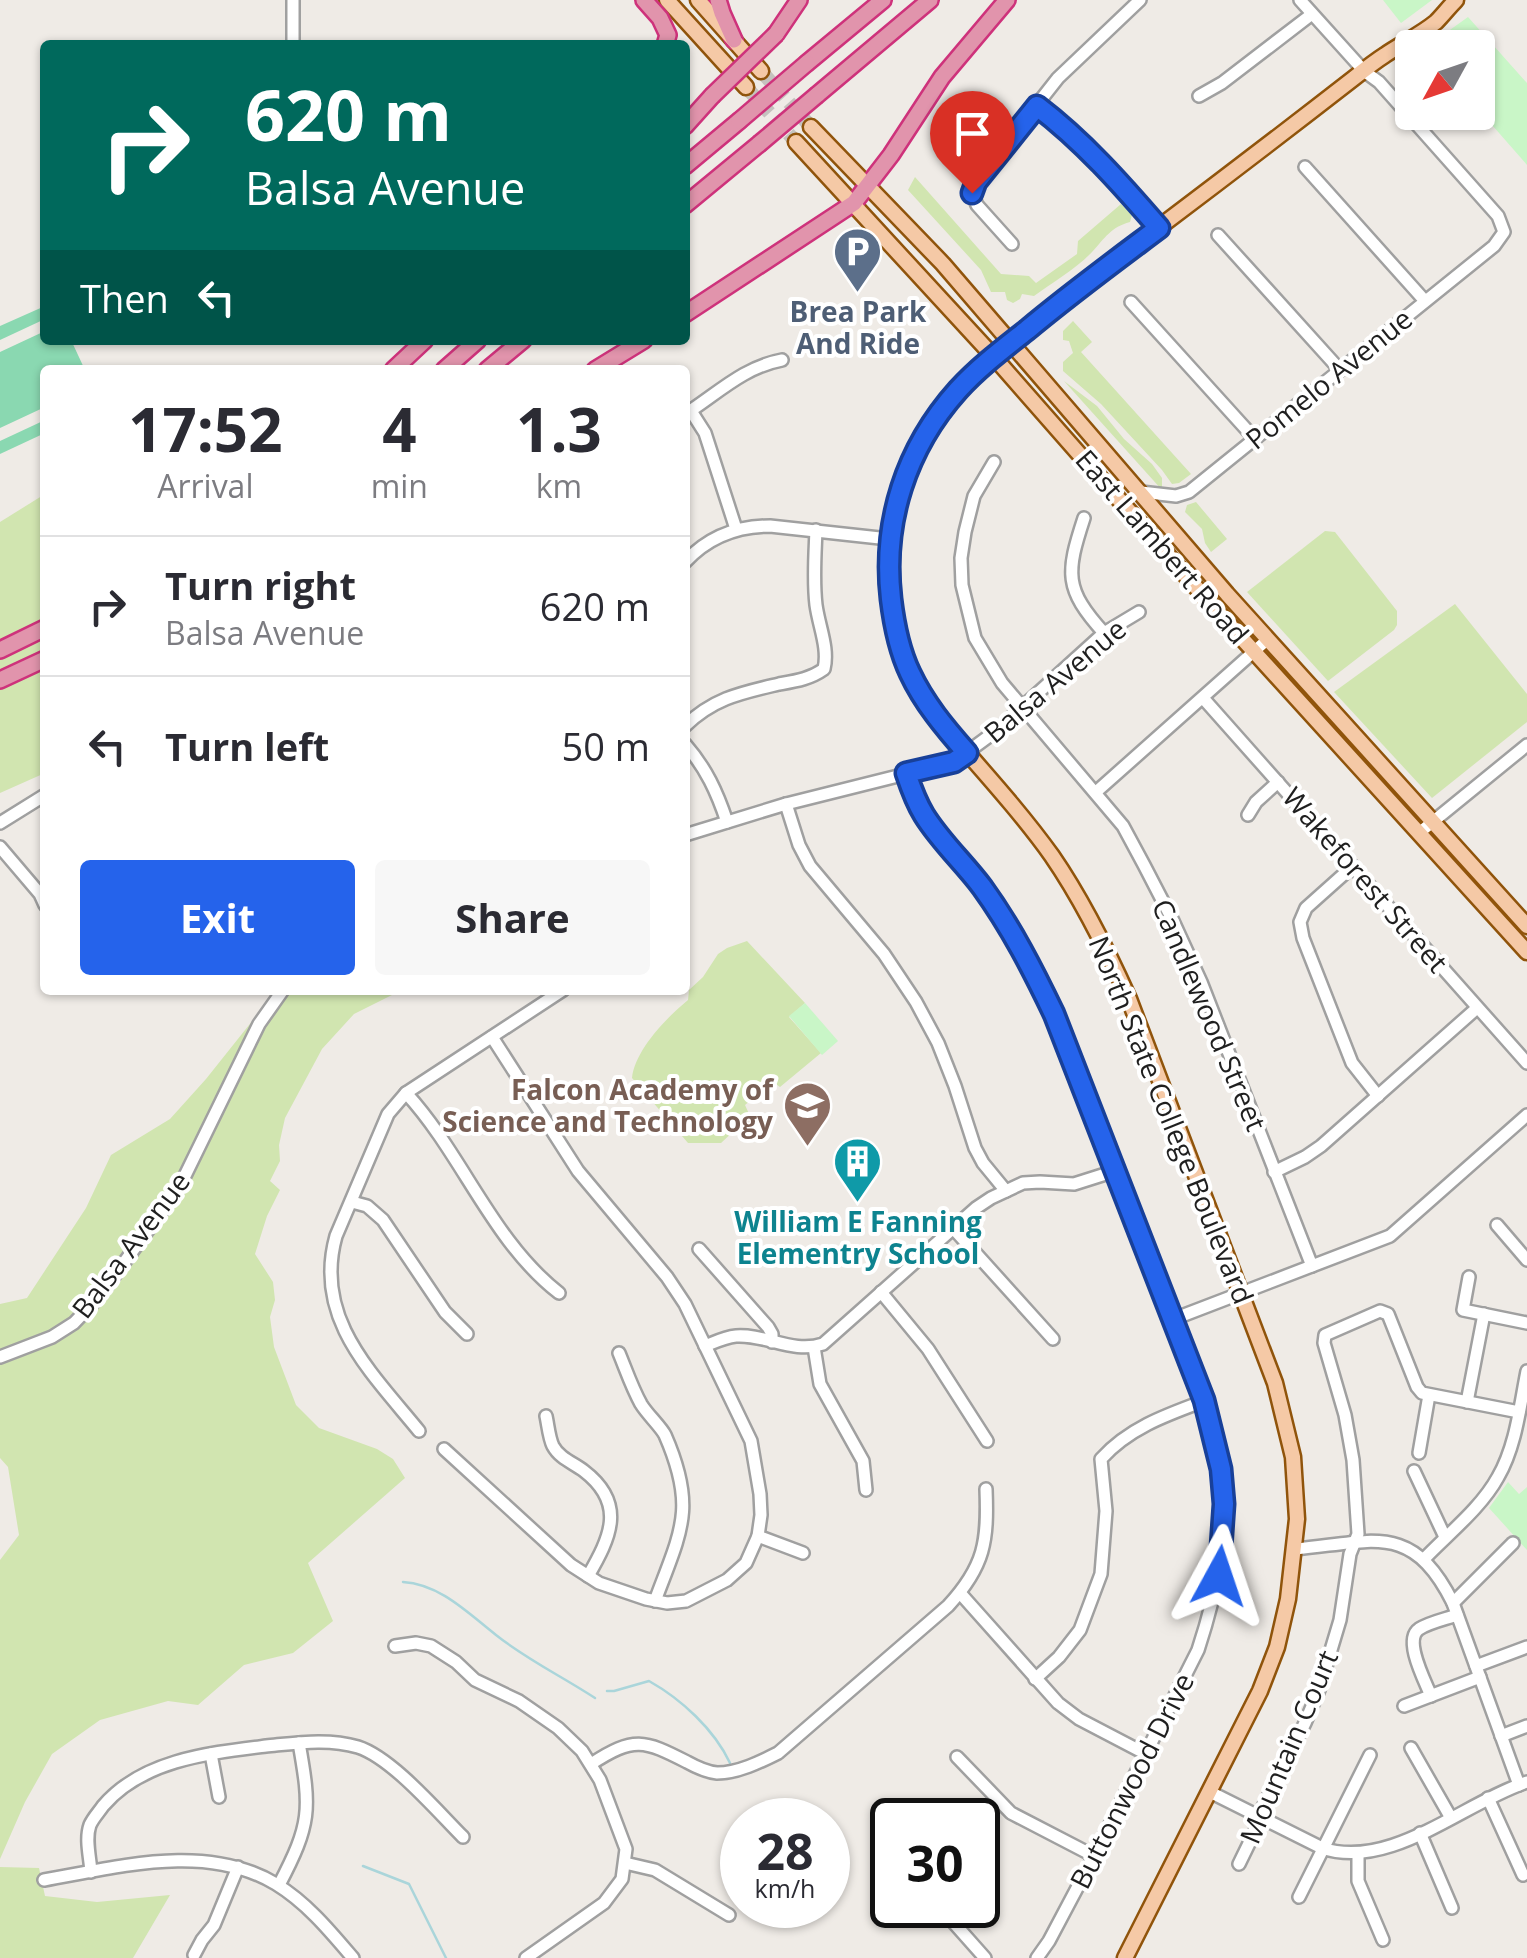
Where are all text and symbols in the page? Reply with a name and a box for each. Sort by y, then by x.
north arrow [1395,30,1495,130]
map controls [1395,30,1495,130]
text: 620 m [245,66,452,162]
icon: right [80,80,210,210]
pin [930,91,1015,194]
icon: arrive [945,106,1000,161]
text: Balsa Avenue [245,157,525,218]
parking icon: Brea Park And Ride [832,226,884,294]
icon: left [189,270,244,325]
text: Then [80,272,169,324]
place label: Brea Park And Ride [790,292,927,362]
street label: Pomelo Avenue [1237,299,1420,457]
text: 17:52 [128,388,282,470]
text: 4 [382,388,416,470]
text: 1.3 [516,388,602,470]
street label: East Lambert Road [1068,441,1258,652]
text: Arrival [157,464,253,507]
text: min [371,464,428,507]
text: km [536,464,582,507]
text: Turn right [165,559,356,611]
icon: right [80,579,135,634]
text: 620 m [540,580,650,632]
street label: Balsa Avenue [975,610,1133,751]
text: Balsa Avenue [165,611,364,654]
icon: left [80,719,135,774]
text: Turn left [165,720,329,772]
text: 50 m [561,720,650,772]
street label: Wakeforest Street [1275,779,1457,980]
button: Exit [80,860,355,975]
button: Share [375,860,650,975]
street label: Candlewood Street [1144,893,1276,1136]
street label: North State College Boulevard [1081,930,1263,1309]
place label: Falcon Academy of Science and Technology [442,1070,775,1140]
school or university icon: Falcon Academy of Science and Technology [782,1080,834,1148]
building icon: William E Fanning Elementry School [832,1136,884,1204]
street label: Balsa Avenue [63,1163,198,1325]
place label: William E Fanning Elementry School [734,1202,982,1272]
position arrow [1167,1524,1271,1628]
street label: Mountain Court [1230,1644,1346,1849]
street label: Buttonwood Drive [1060,1666,1202,1895]
speed limit sign: 30 [870,1798,1000,1928]
text: 28 [756,1817,814,1885]
text: km/h [755,1871,815,1905]

